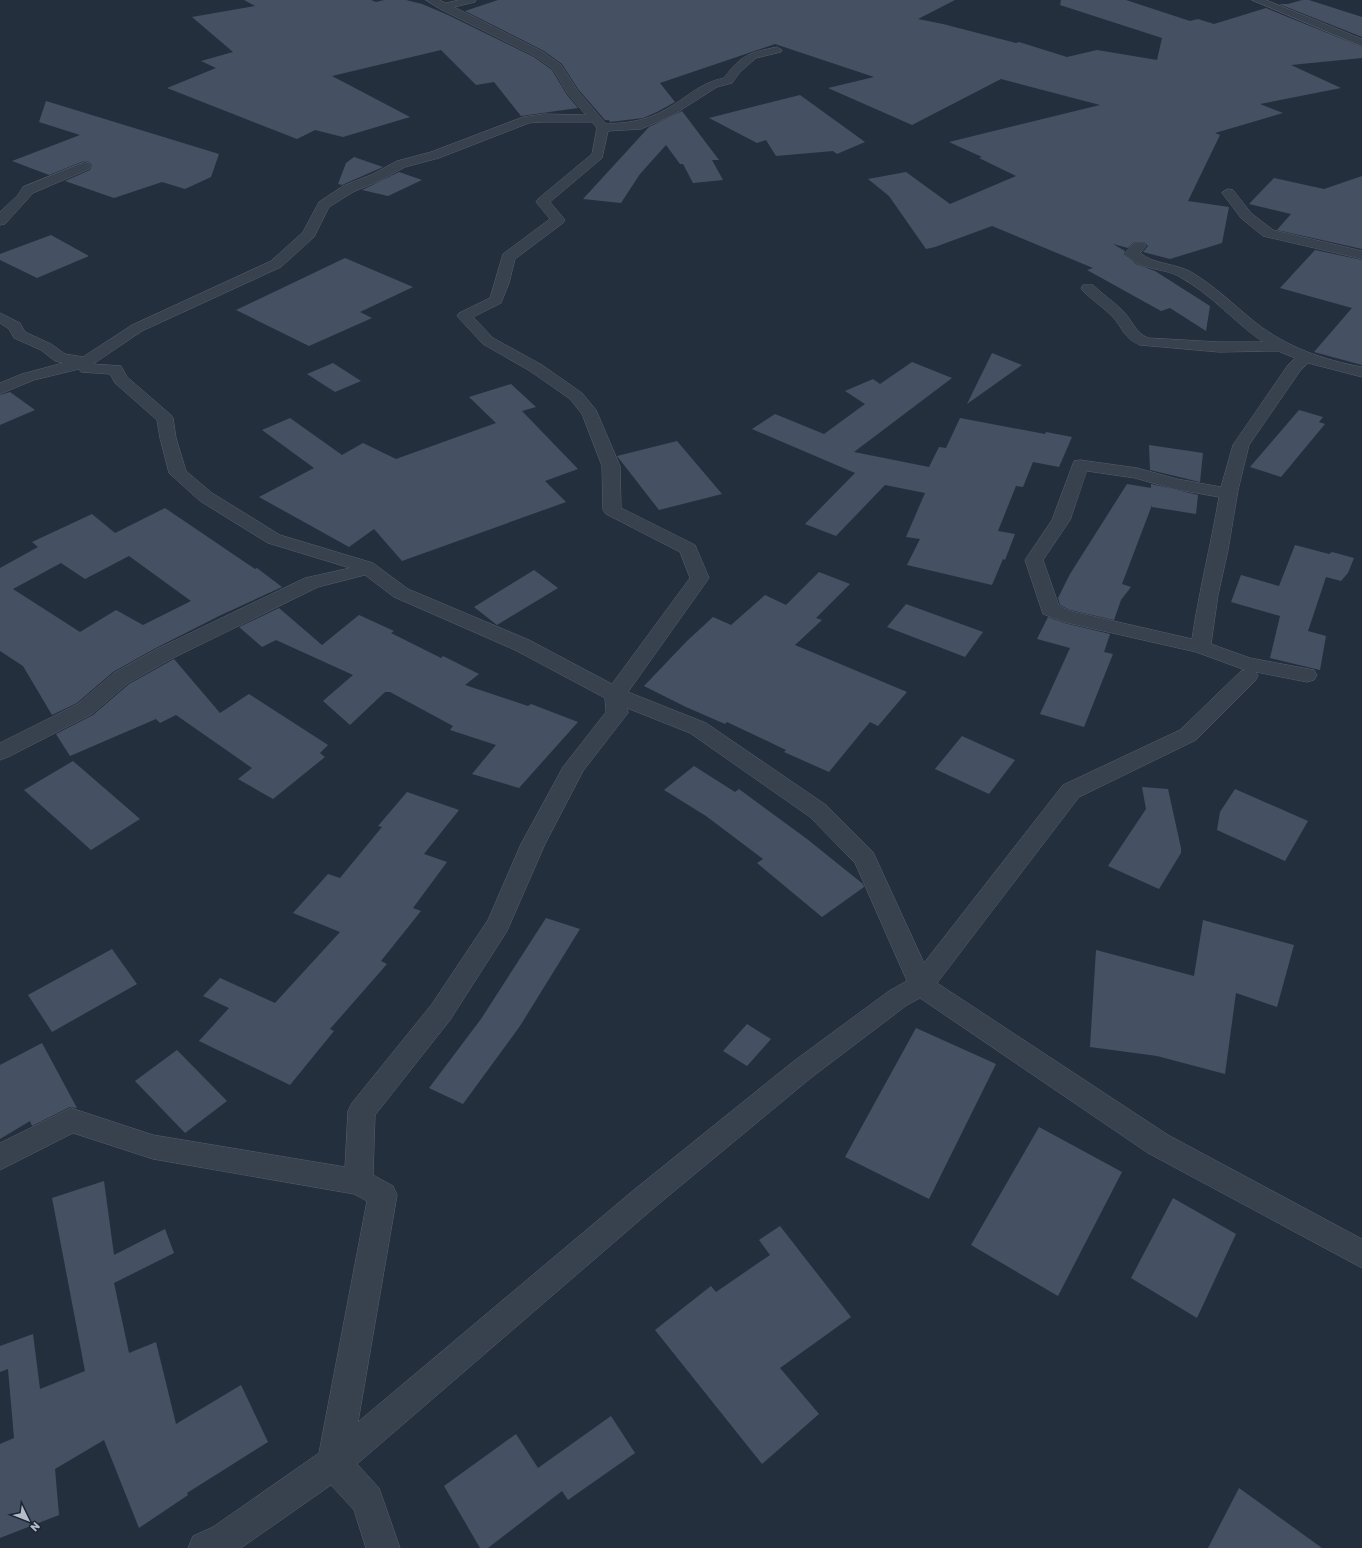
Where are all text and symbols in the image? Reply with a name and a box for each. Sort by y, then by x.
north arrow [8,1500,48,1540]
text: N [27,1519,42,1534]

